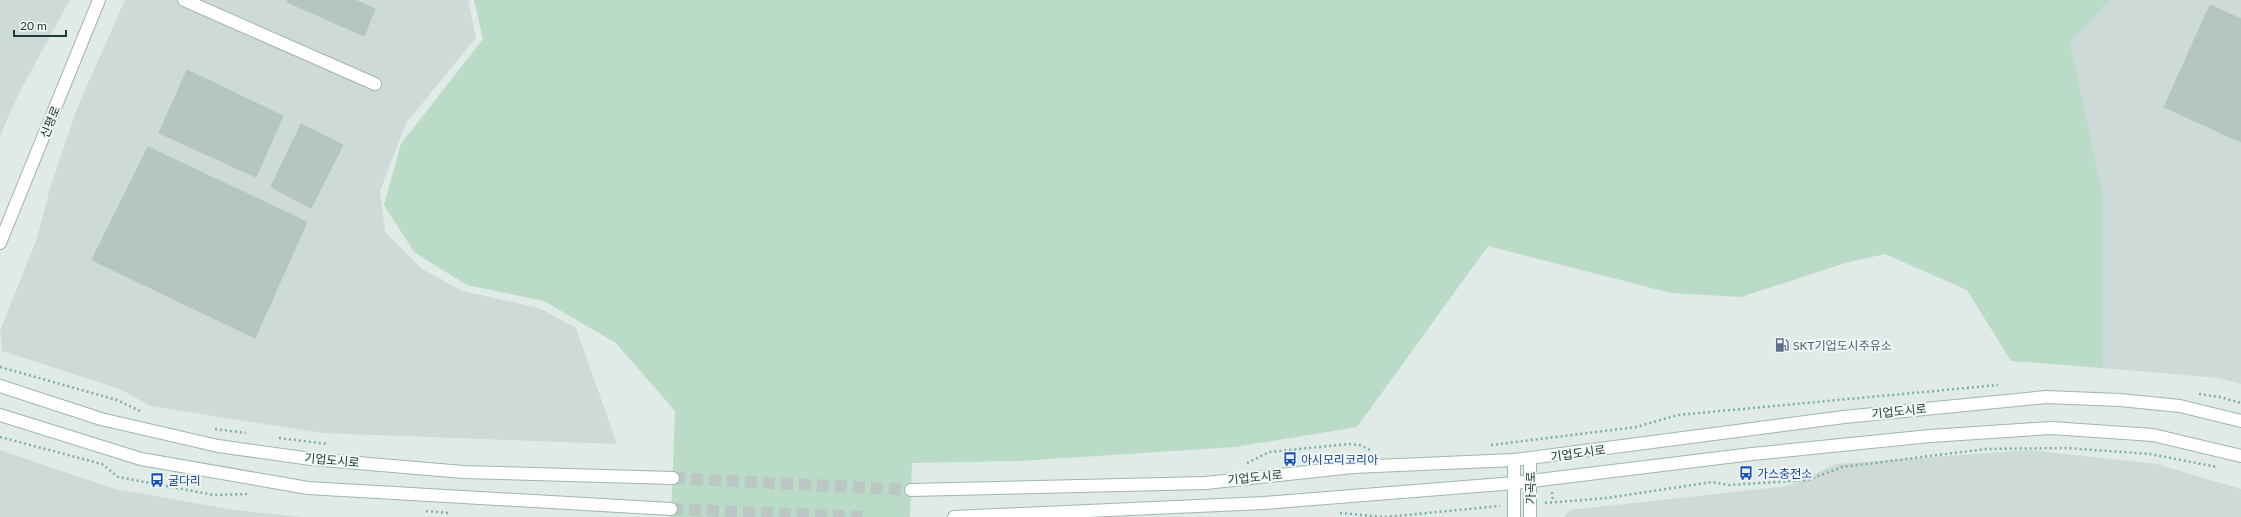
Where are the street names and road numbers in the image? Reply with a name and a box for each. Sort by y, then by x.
street label: 신평로 [37,104,63,140]
street label: 기업도시로 [1871,401,1927,421]
street label: 기업도시로 [1550,442,1606,464]
street label: 기업도시로 [304,450,360,470]
street label: 기업도시로 [1227,467,1283,487]
street label: 가곡로 [1523,471,1538,505]

